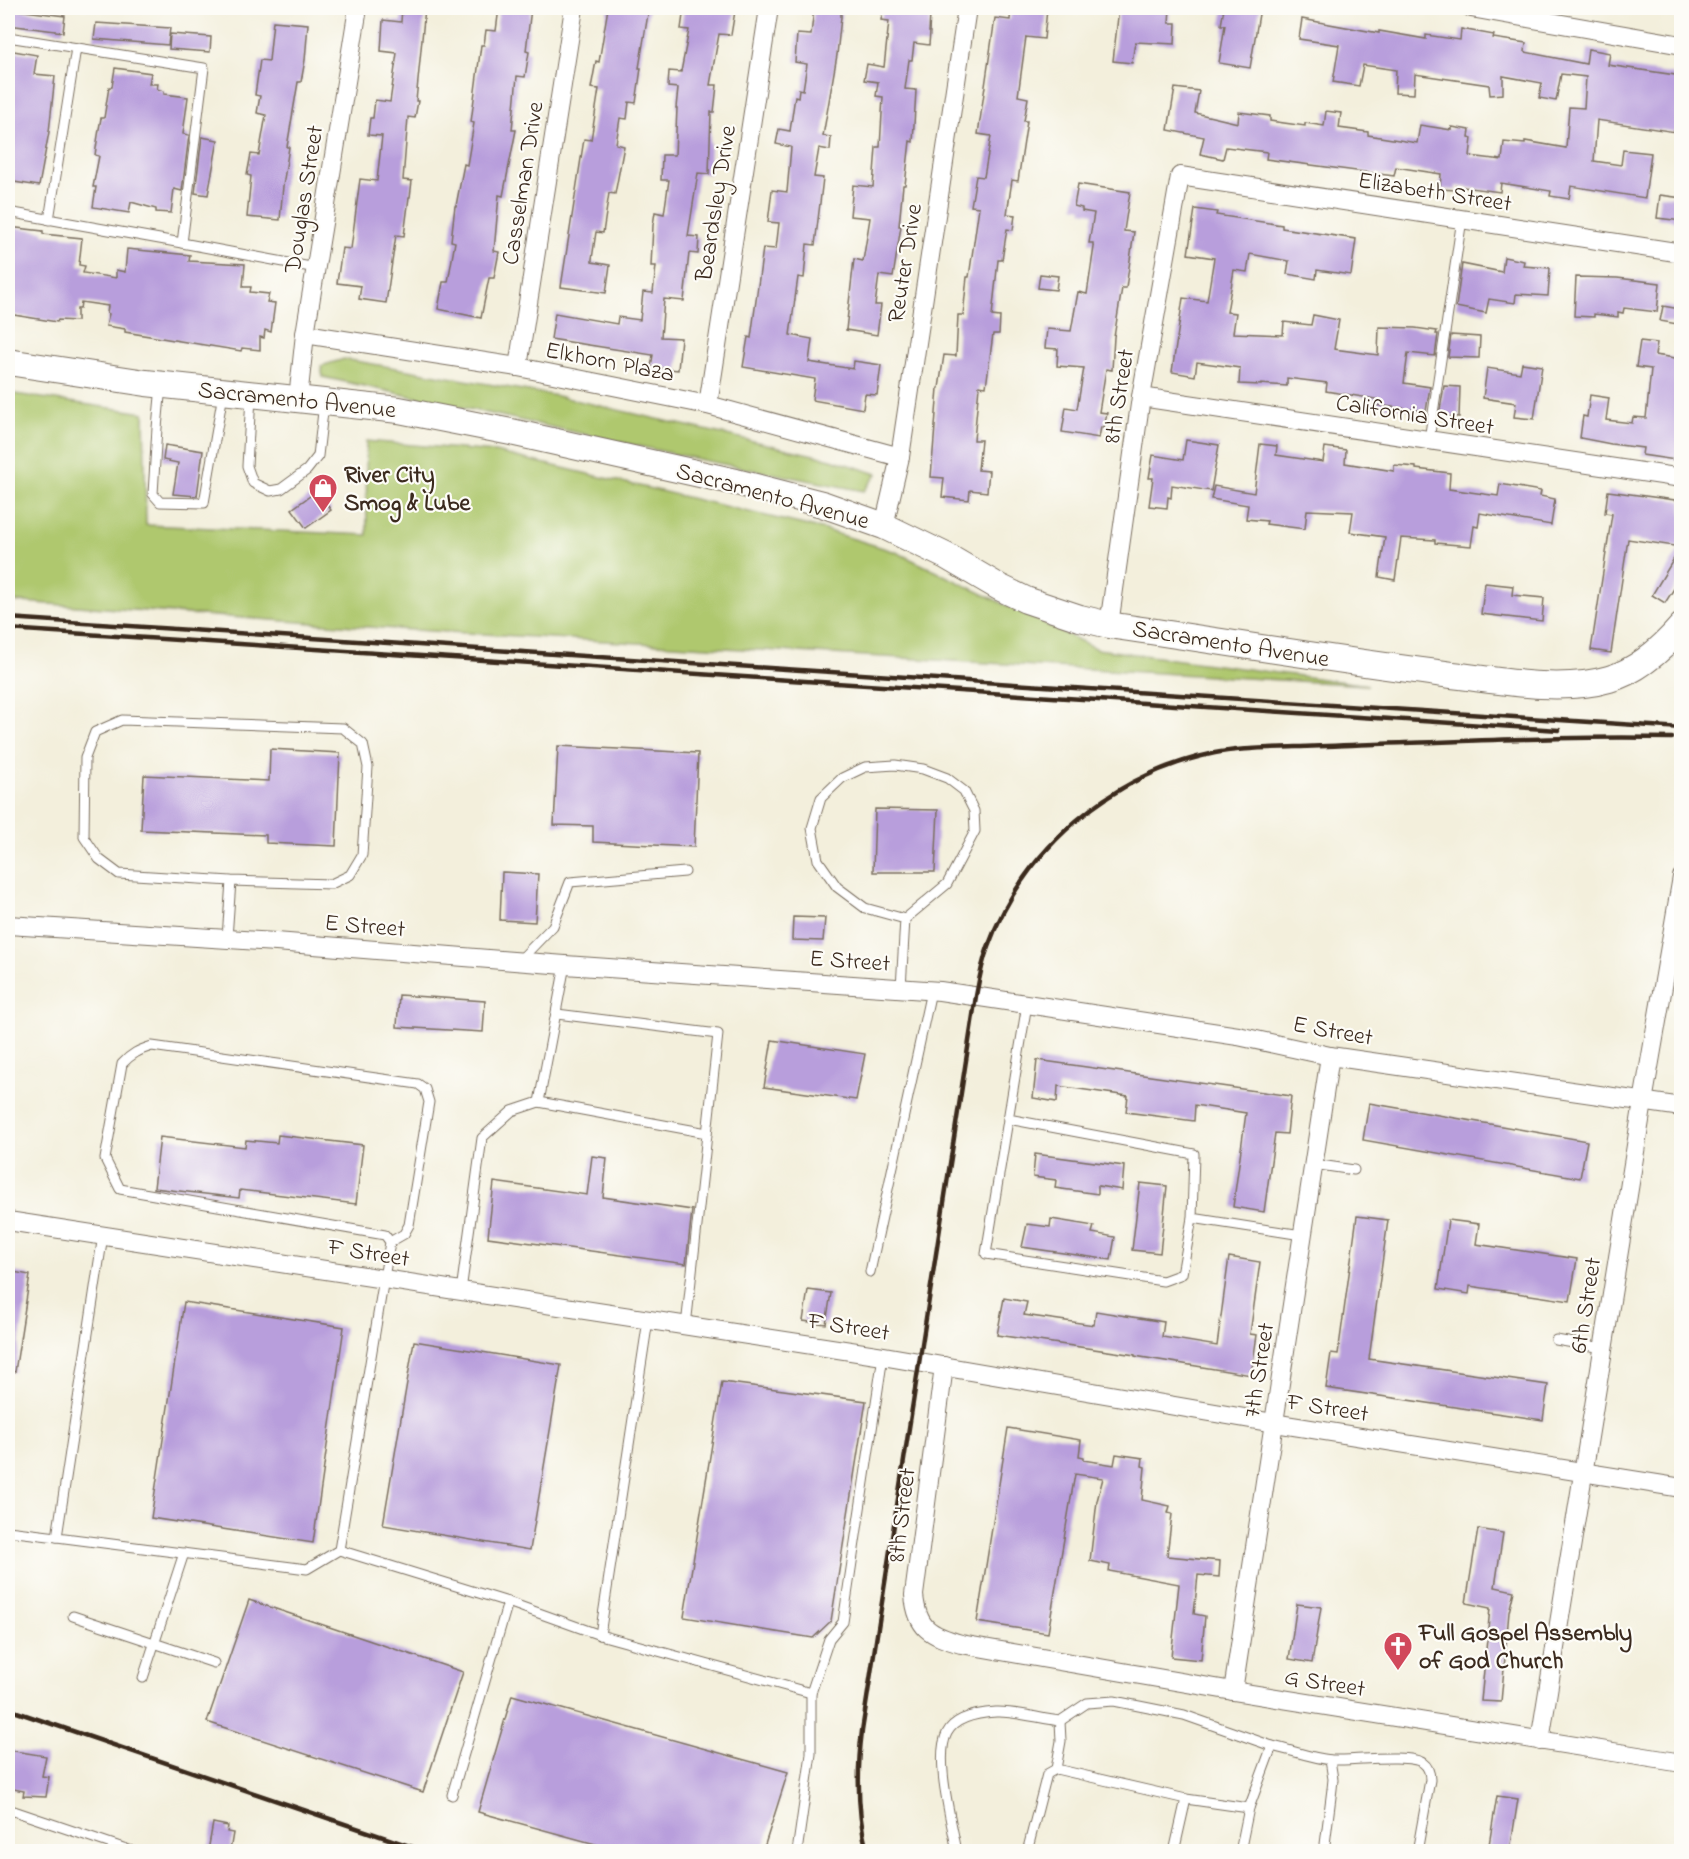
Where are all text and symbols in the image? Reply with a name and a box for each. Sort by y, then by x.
street label: Casselman Drive [494,99,555,268]
street label: Douglas Street [276,123,334,277]
street label: Beardsley Drive [688,123,748,285]
street label: Elizabeth Street [1355,164,1514,223]
street label: Reuter Drive [880,201,933,325]
street label: Elkhorn Plaza [542,334,677,393]
street label: 8th Street [1096,347,1145,446]
street label: Sacramento Avenue [196,374,398,429]
street label: California Street [1333,387,1496,446]
street label: Sacramento Avenue [672,455,873,540]
place label: River City Smog & Lube [344,459,471,523]
shop icon: River City Smog & Lube [307,472,339,514]
street label: Sacramento Avenue [1130,613,1332,678]
street label: E Street [323,907,407,948]
street label: E Street [808,942,891,983]
street label: E Street [1290,1008,1376,1057]
street label: F Street [324,1231,412,1278]
street label: 6th Street [1563,1255,1612,1356]
street label: F Street [804,1305,892,1352]
street label: 7th Street [1236,1320,1285,1420]
street label: F Street [1283,1386,1371,1433]
street label: 8th Street [880,1466,927,1565]
place label: Full Gospel Assembly of God Church [1418,1617,1632,1680]
church icon: Full Gospel Assembly of God Church [1382,1630,1414,1672]
street label: G Street [1282,1661,1368,1708]

